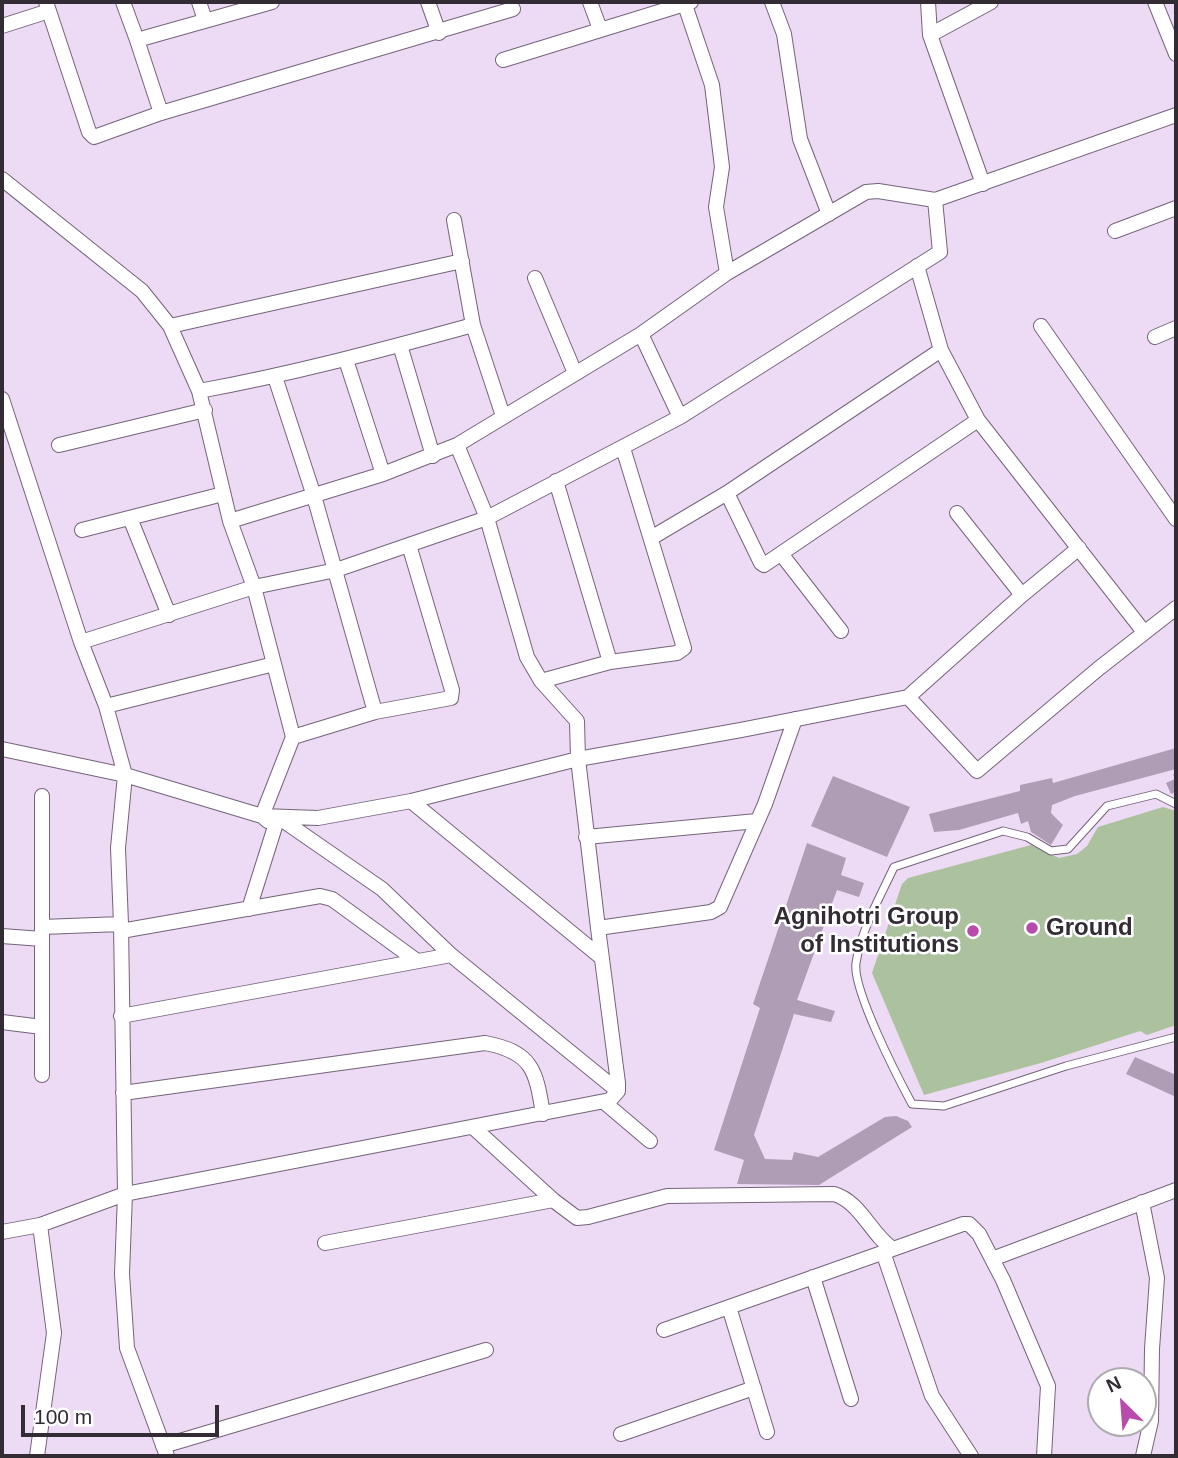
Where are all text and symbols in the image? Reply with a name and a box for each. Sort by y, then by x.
place label: Agnihotri Group of Institutions [774,903,959,959]
place label: Ground [1046,914,1133,942]
marker: Ground [1024,920,1040,936]
marker: Agnihotri Group of Institutions [965,923,981,939]
north arrow [1087,1367,1157,1437]
text: N [1103,1372,1124,1397]
scale bar [24,1392,222,1436]
text: 100 m [34,1405,92,1428]

